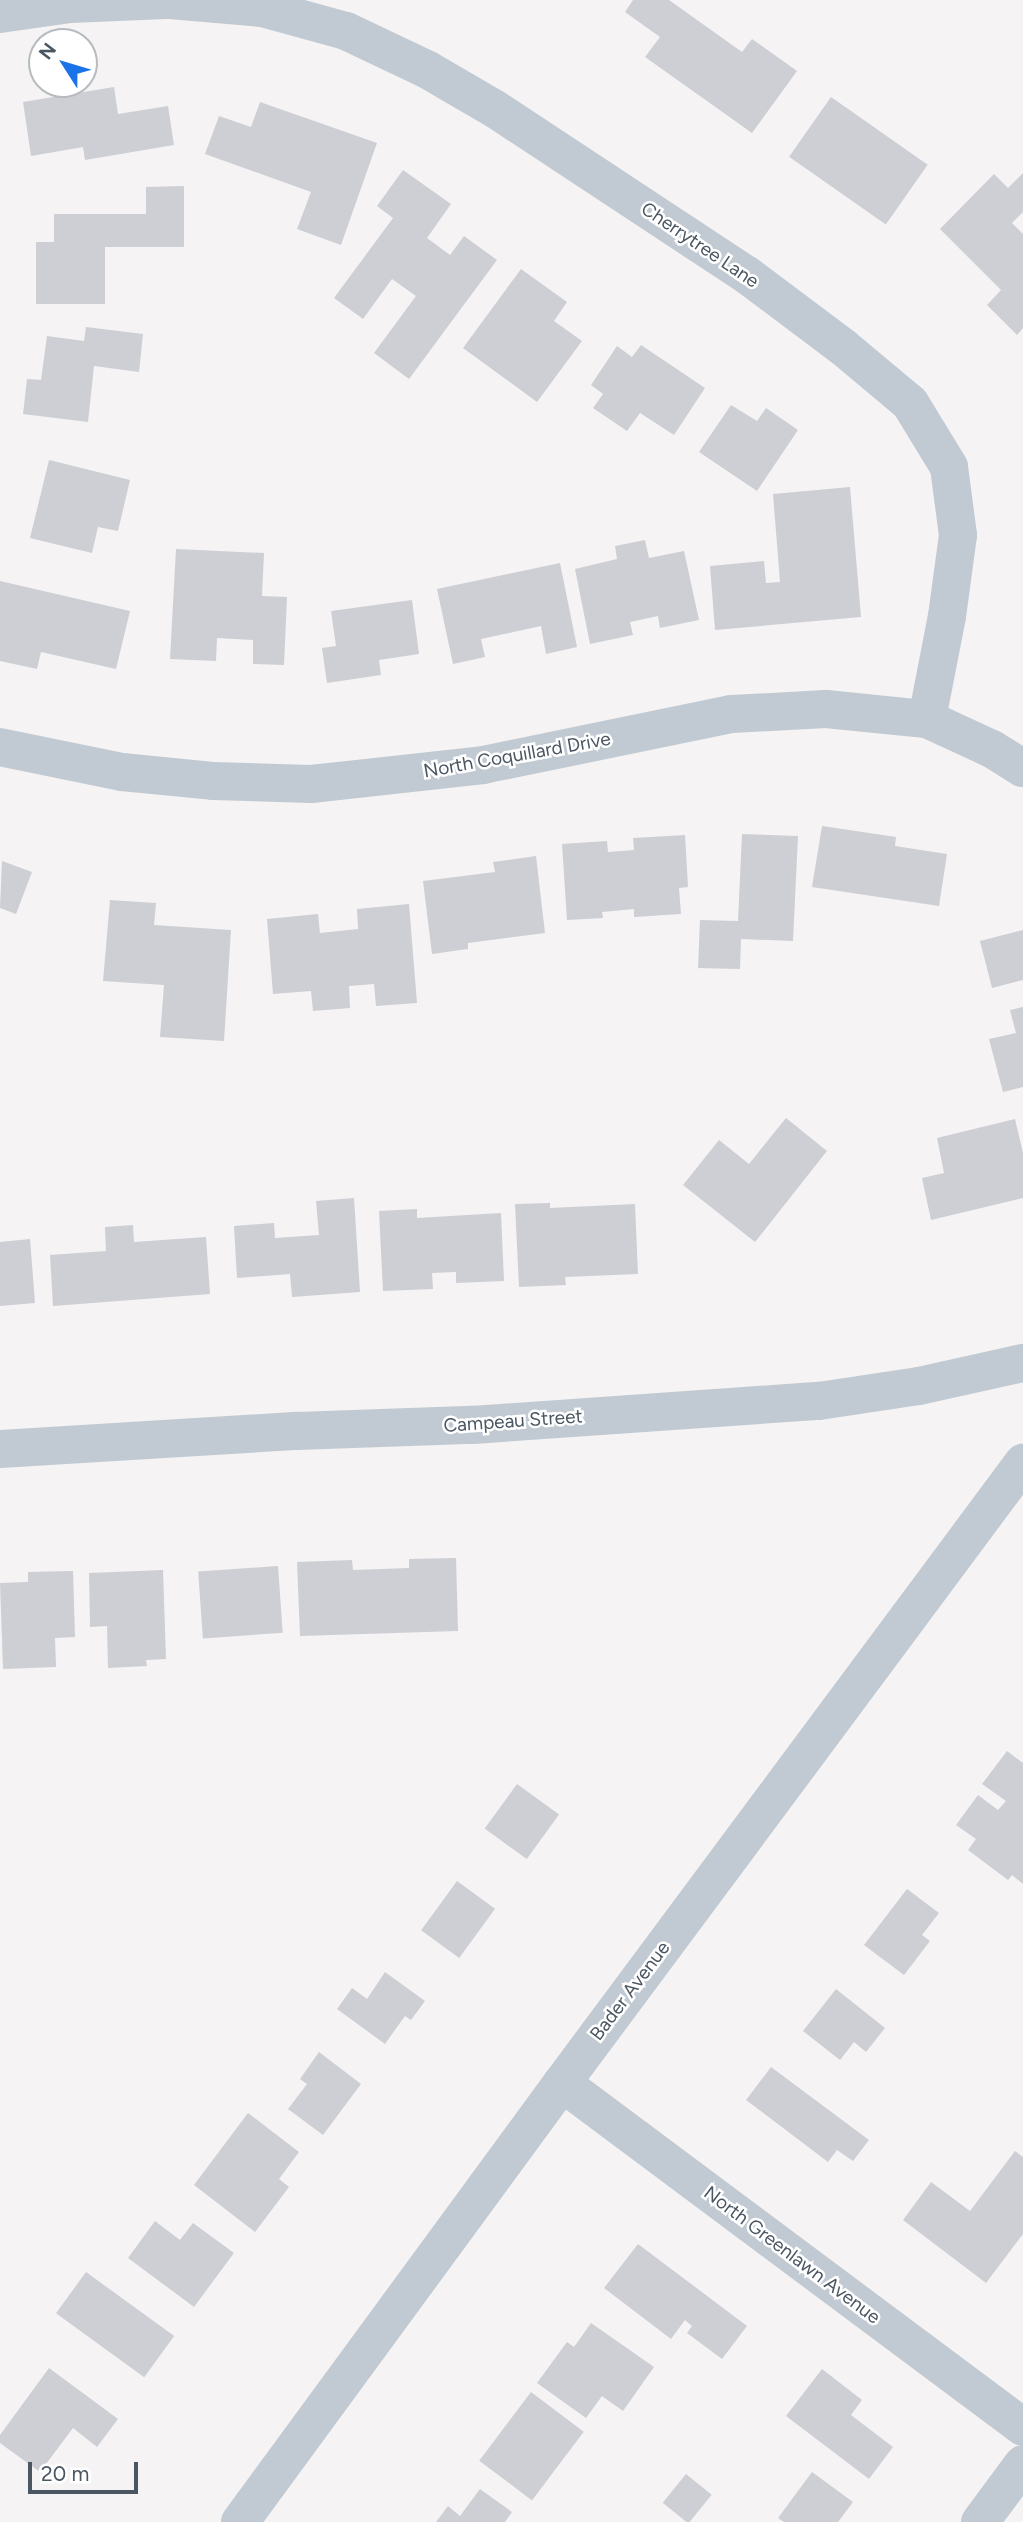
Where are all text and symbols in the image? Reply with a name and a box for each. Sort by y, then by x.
north arrow [28,28,98,98]
text: N [34,38,61,64]
street label: Cherrytree Lane [637,197,763,293]
street label: North Coquillard Drive [422,727,612,783]
street label: Campeau Street [443,1405,583,1437]
street label: Bader Avenue [585,1937,675,2045]
street label: North Greenlawn Avenue [699,2181,885,2329]
scale bar [32,2448,142,2492]
text: 20 m [41,2461,89,2486]

